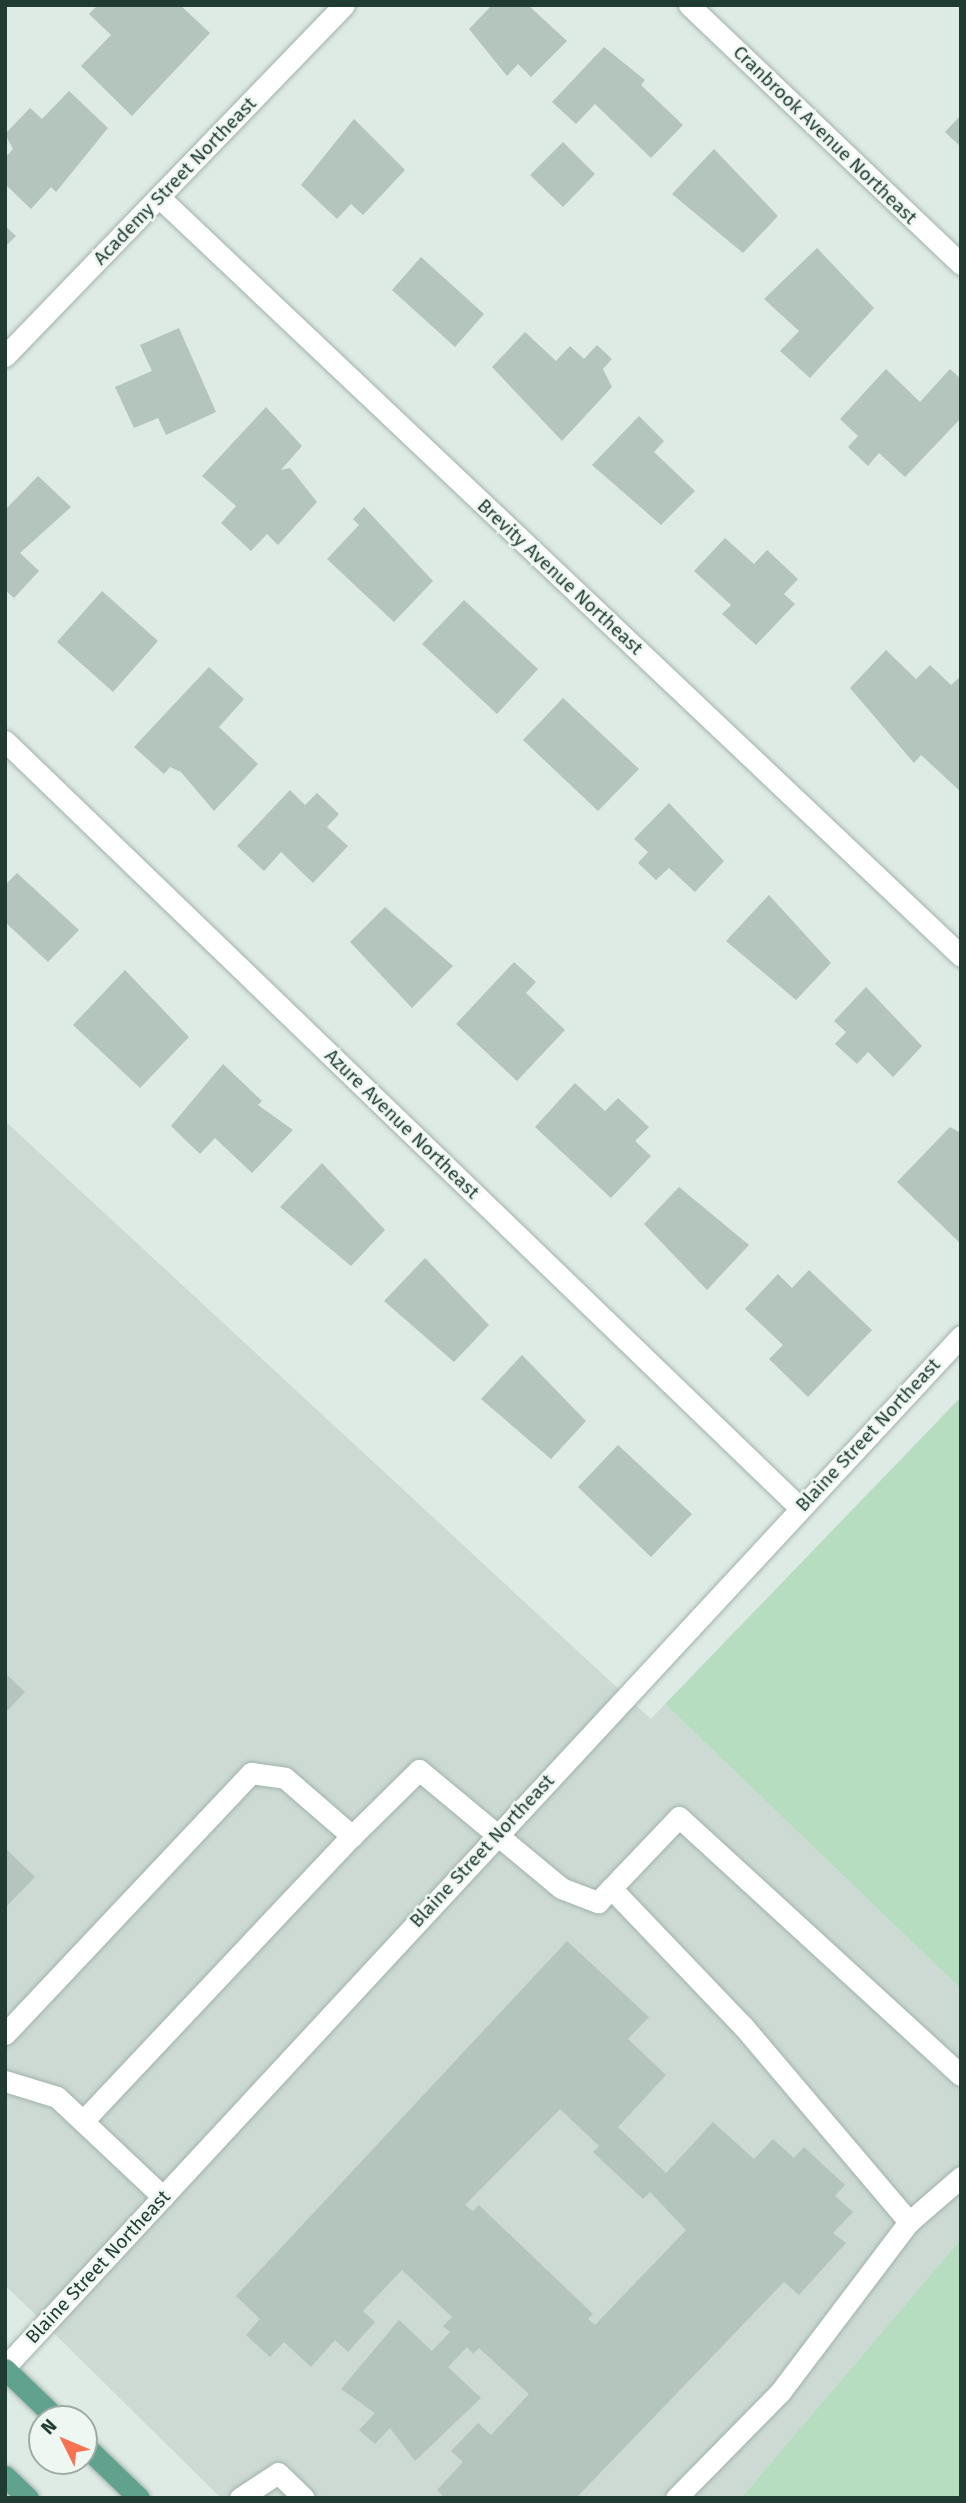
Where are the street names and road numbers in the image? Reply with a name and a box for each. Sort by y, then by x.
street label: Cranbrook Avenue Northeast [728,41,922,229]
street label: Academy Street Northeast [89,92,261,270]
street label: Brevity Avenue Northeast [473,494,647,660]
street label: Azure Avenue Northeast [320,1044,484,1204]
street label: Blaine Street Northeast [791,1354,945,1516]
street label: Blaine Street Northeast [405,1770,559,1932]
street label: Blaine Street Northeast [21,2186,175,2348]

